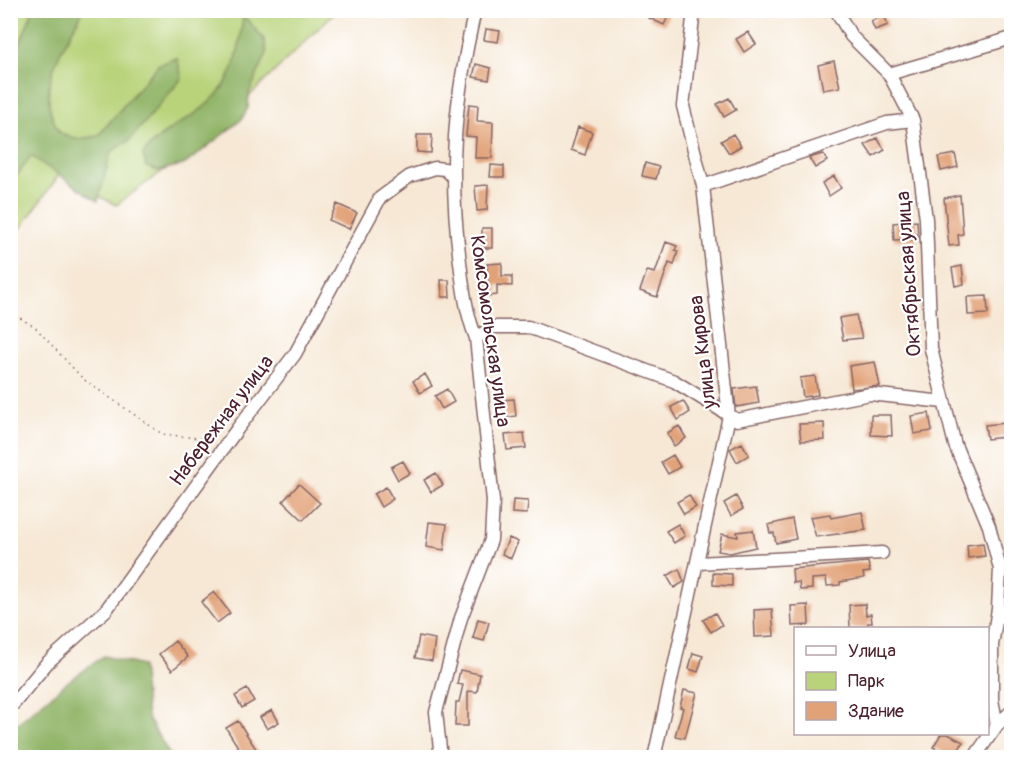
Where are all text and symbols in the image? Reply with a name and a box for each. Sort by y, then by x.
street label: Октябрьская улица [890,190,927,358]
street label: Комсомольская улица [465,234,516,429]
street label: улица Кирова [683,294,722,411]
street label: Набережная улица [164,350,279,491]
legend [794,627,989,735]
text: Улица [848,640,896,663]
text: Парк [848,670,885,693]
text: Здание [848,700,904,723]

